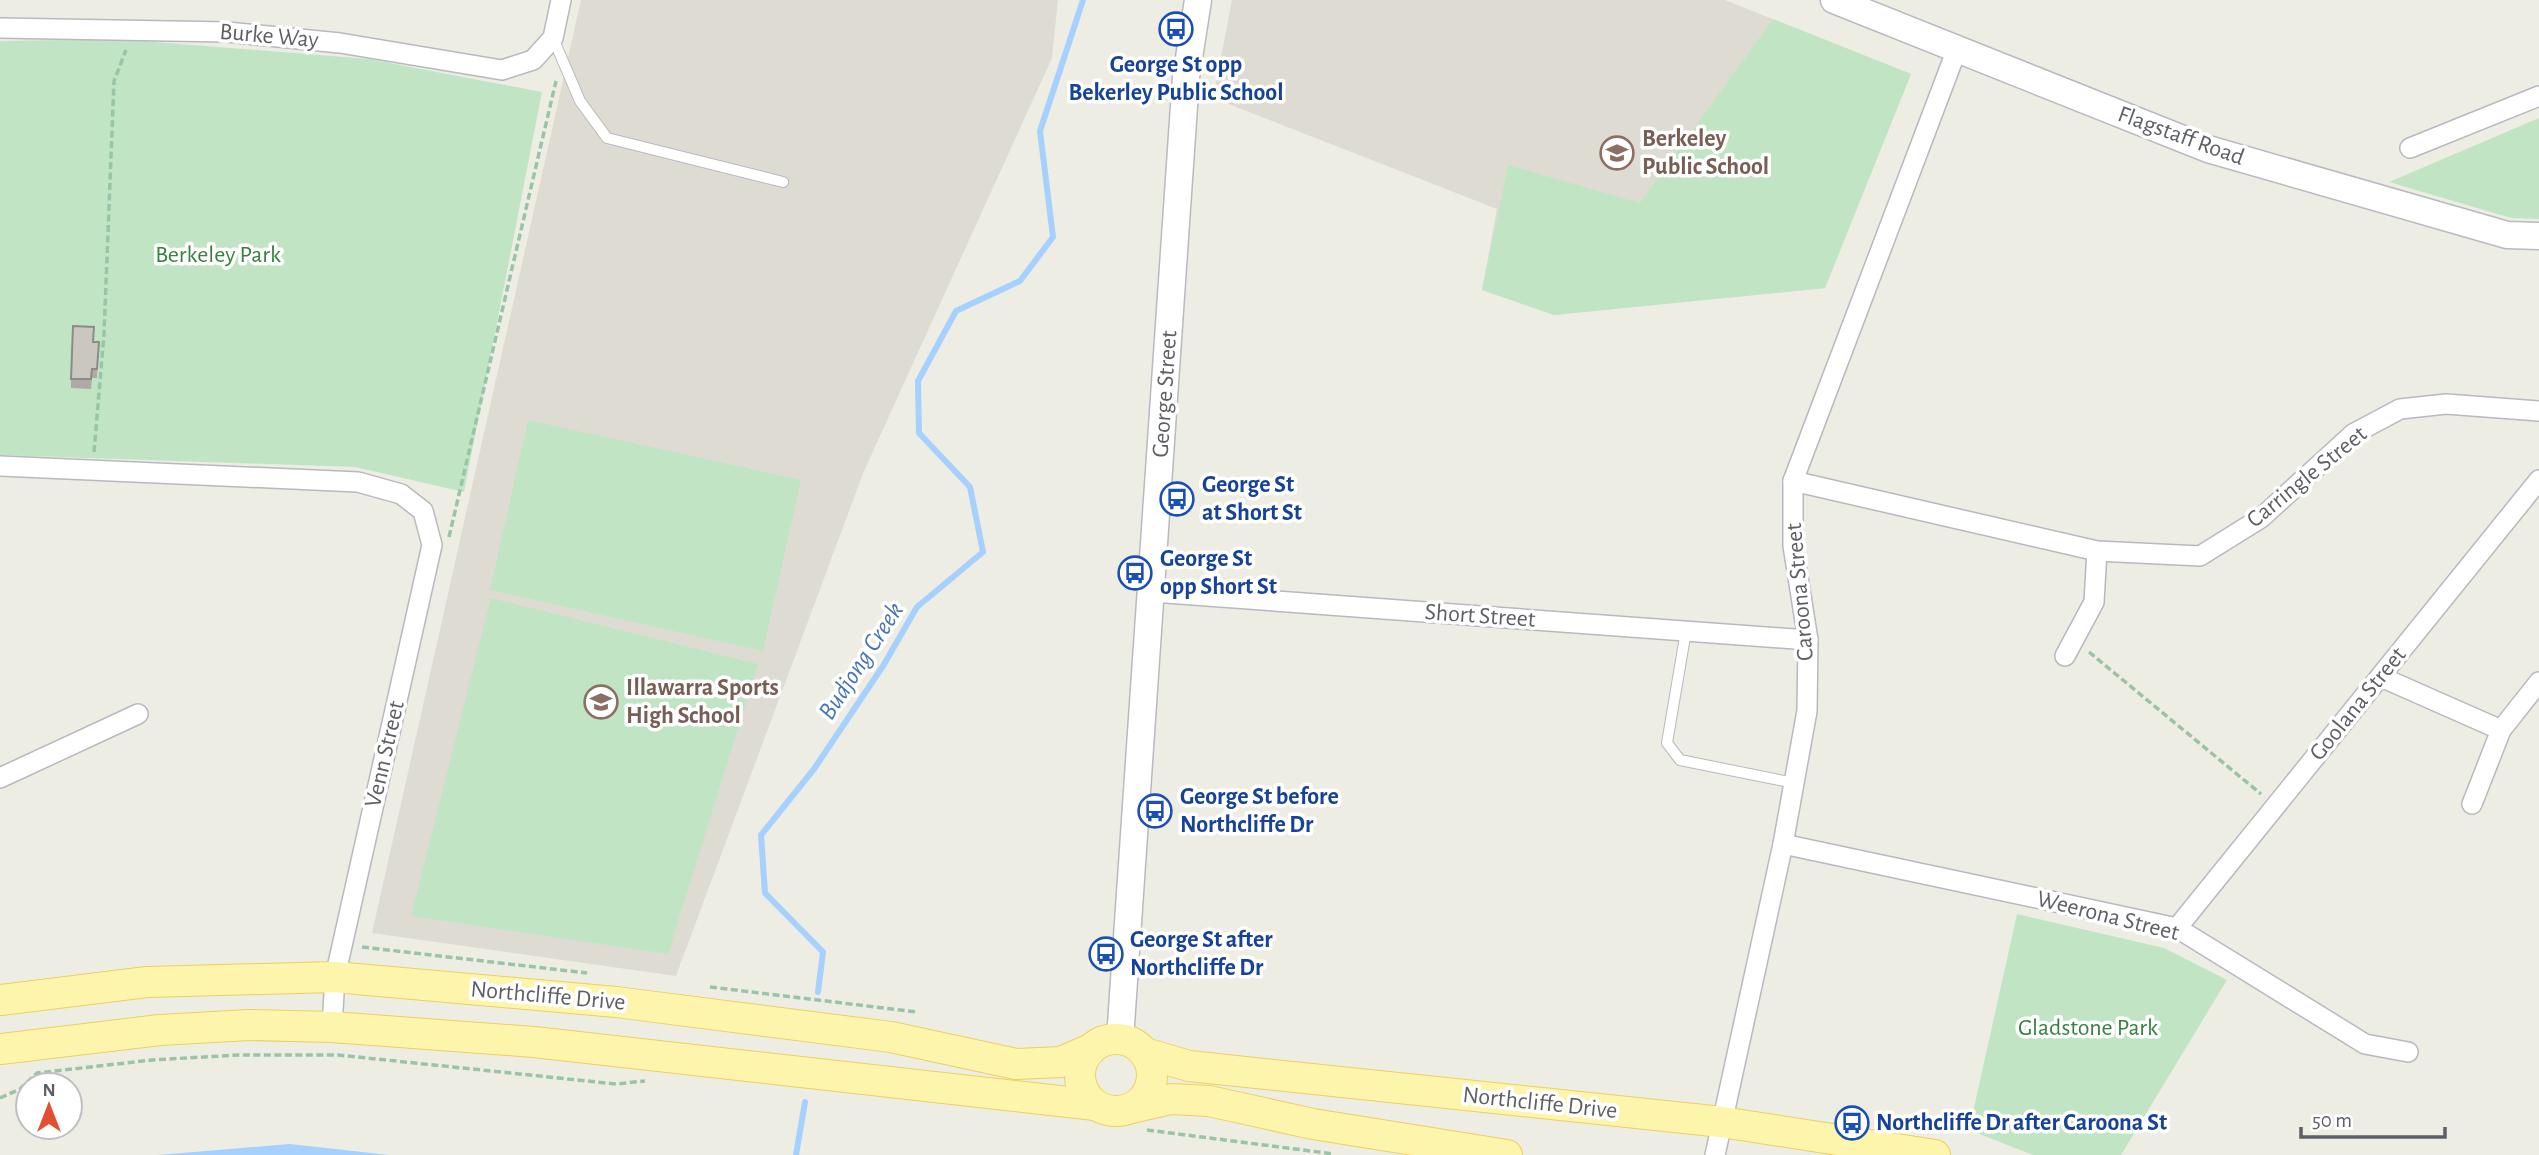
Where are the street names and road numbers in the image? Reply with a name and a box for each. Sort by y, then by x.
street label: Burke Way [218,20,320,52]
street label: Flagstaff Road [2115,102,2247,170]
street label: George Street [1149,329,1181,458]
street label: Carringle Street [2243,421,2372,532]
street label: Caroona Street [1782,522,1818,662]
street label: Short Street [1424,600,1537,632]
street label: Goolana Street [2305,642,2411,765]
street label: Venn Street [361,698,409,810]
street label: Weerona Street [2034,887,2182,945]
street label: Northcliffe Drive [470,977,626,1015]
street label: Northcliffe Drive [1461,1083,1619,1123]

